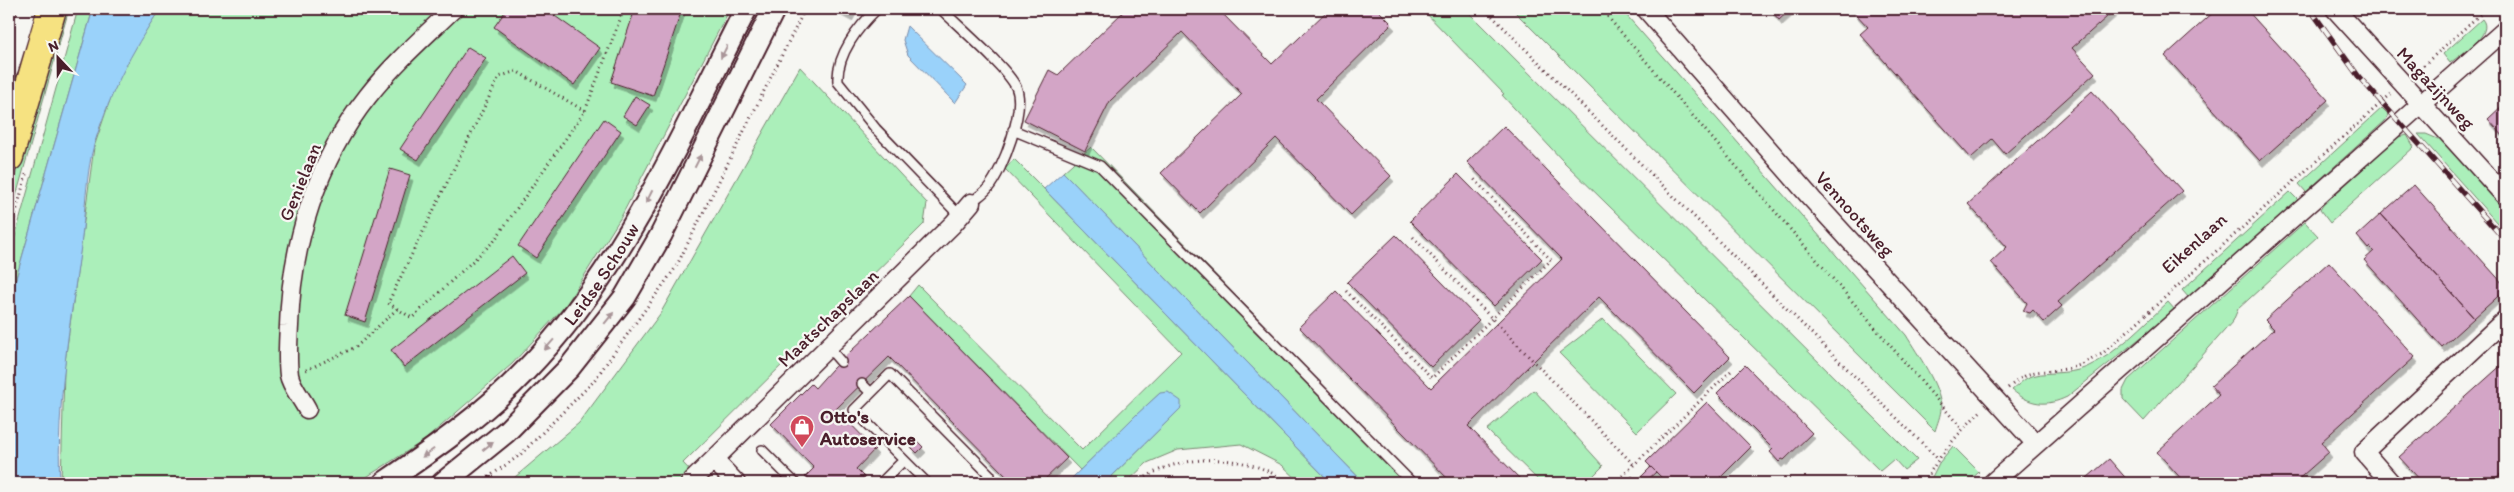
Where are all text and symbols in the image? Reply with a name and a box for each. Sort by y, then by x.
north arrow [32,32,82,82]
text: N [46,37,61,56]
street label: Magazijnweg [2392,42,2480,134]
one-way arrow [720,45,728,59]
street label: Genielaan [274,139,326,224]
one-way arrow [694,154,702,169]
street label: Vennootsweg [1811,167,1900,262]
one-way arrow [645,189,653,204]
street label: Eikenlaan [2157,207,2232,278]
street label: Leidse Schouw [558,218,644,330]
street label: Maatschapslaan [773,264,883,372]
one-way arrow [603,311,614,324]
one-way arrow [543,338,554,351]
place label: Otto's Autoservice [819,405,916,450]
shop icon: Otto's Autoservice [789,414,815,448]
one-way arrow [481,441,494,452]
one-way arrow [421,448,435,458]

